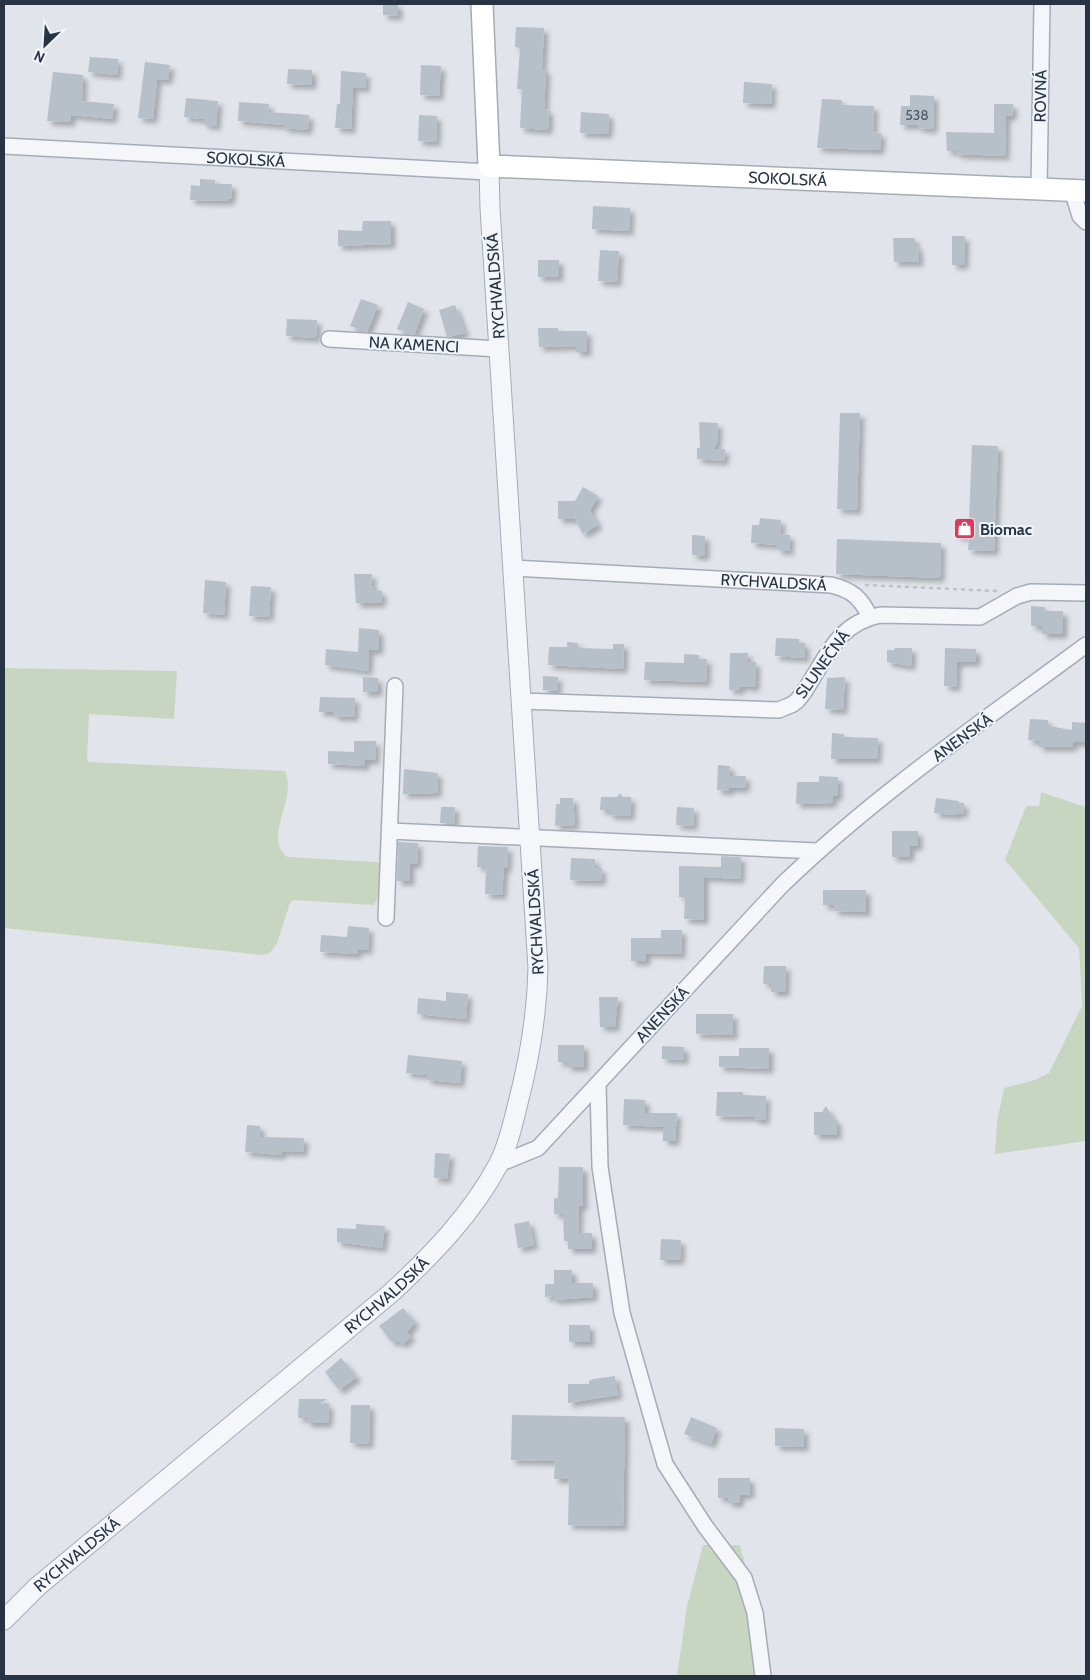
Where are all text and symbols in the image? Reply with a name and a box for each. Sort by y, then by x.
north arrow [20,20,70,70]
text: N [31,47,48,67]
street label: ROVNÁ [1031,69,1050,122]
house number: 538 [905,106,929,124]
street label: SOKOLSKÁ [206,148,286,171]
street label: SOKOLSKÁ [748,168,828,190]
street label: RYCHVALDSKÁ [482,232,509,340]
street label: NA KAMENCI [368,333,460,356]
shop icon: Biomac [952,517,976,541]
place label: Biomac [980,520,1032,539]
street label: RYCHVALDSKÁ [720,570,827,595]
street label: SLUNEČNÁ [791,626,854,702]
street label: ANENSKÁ [929,709,996,766]
street label: RYCHVALDSKÁ [523,868,548,975]
street label: ANENSKÁ [632,982,693,1046]
street label: RYCHVALDSKÁ [341,1253,433,1338]
street label: RYCHVALDSKÁ [30,1513,124,1596]

